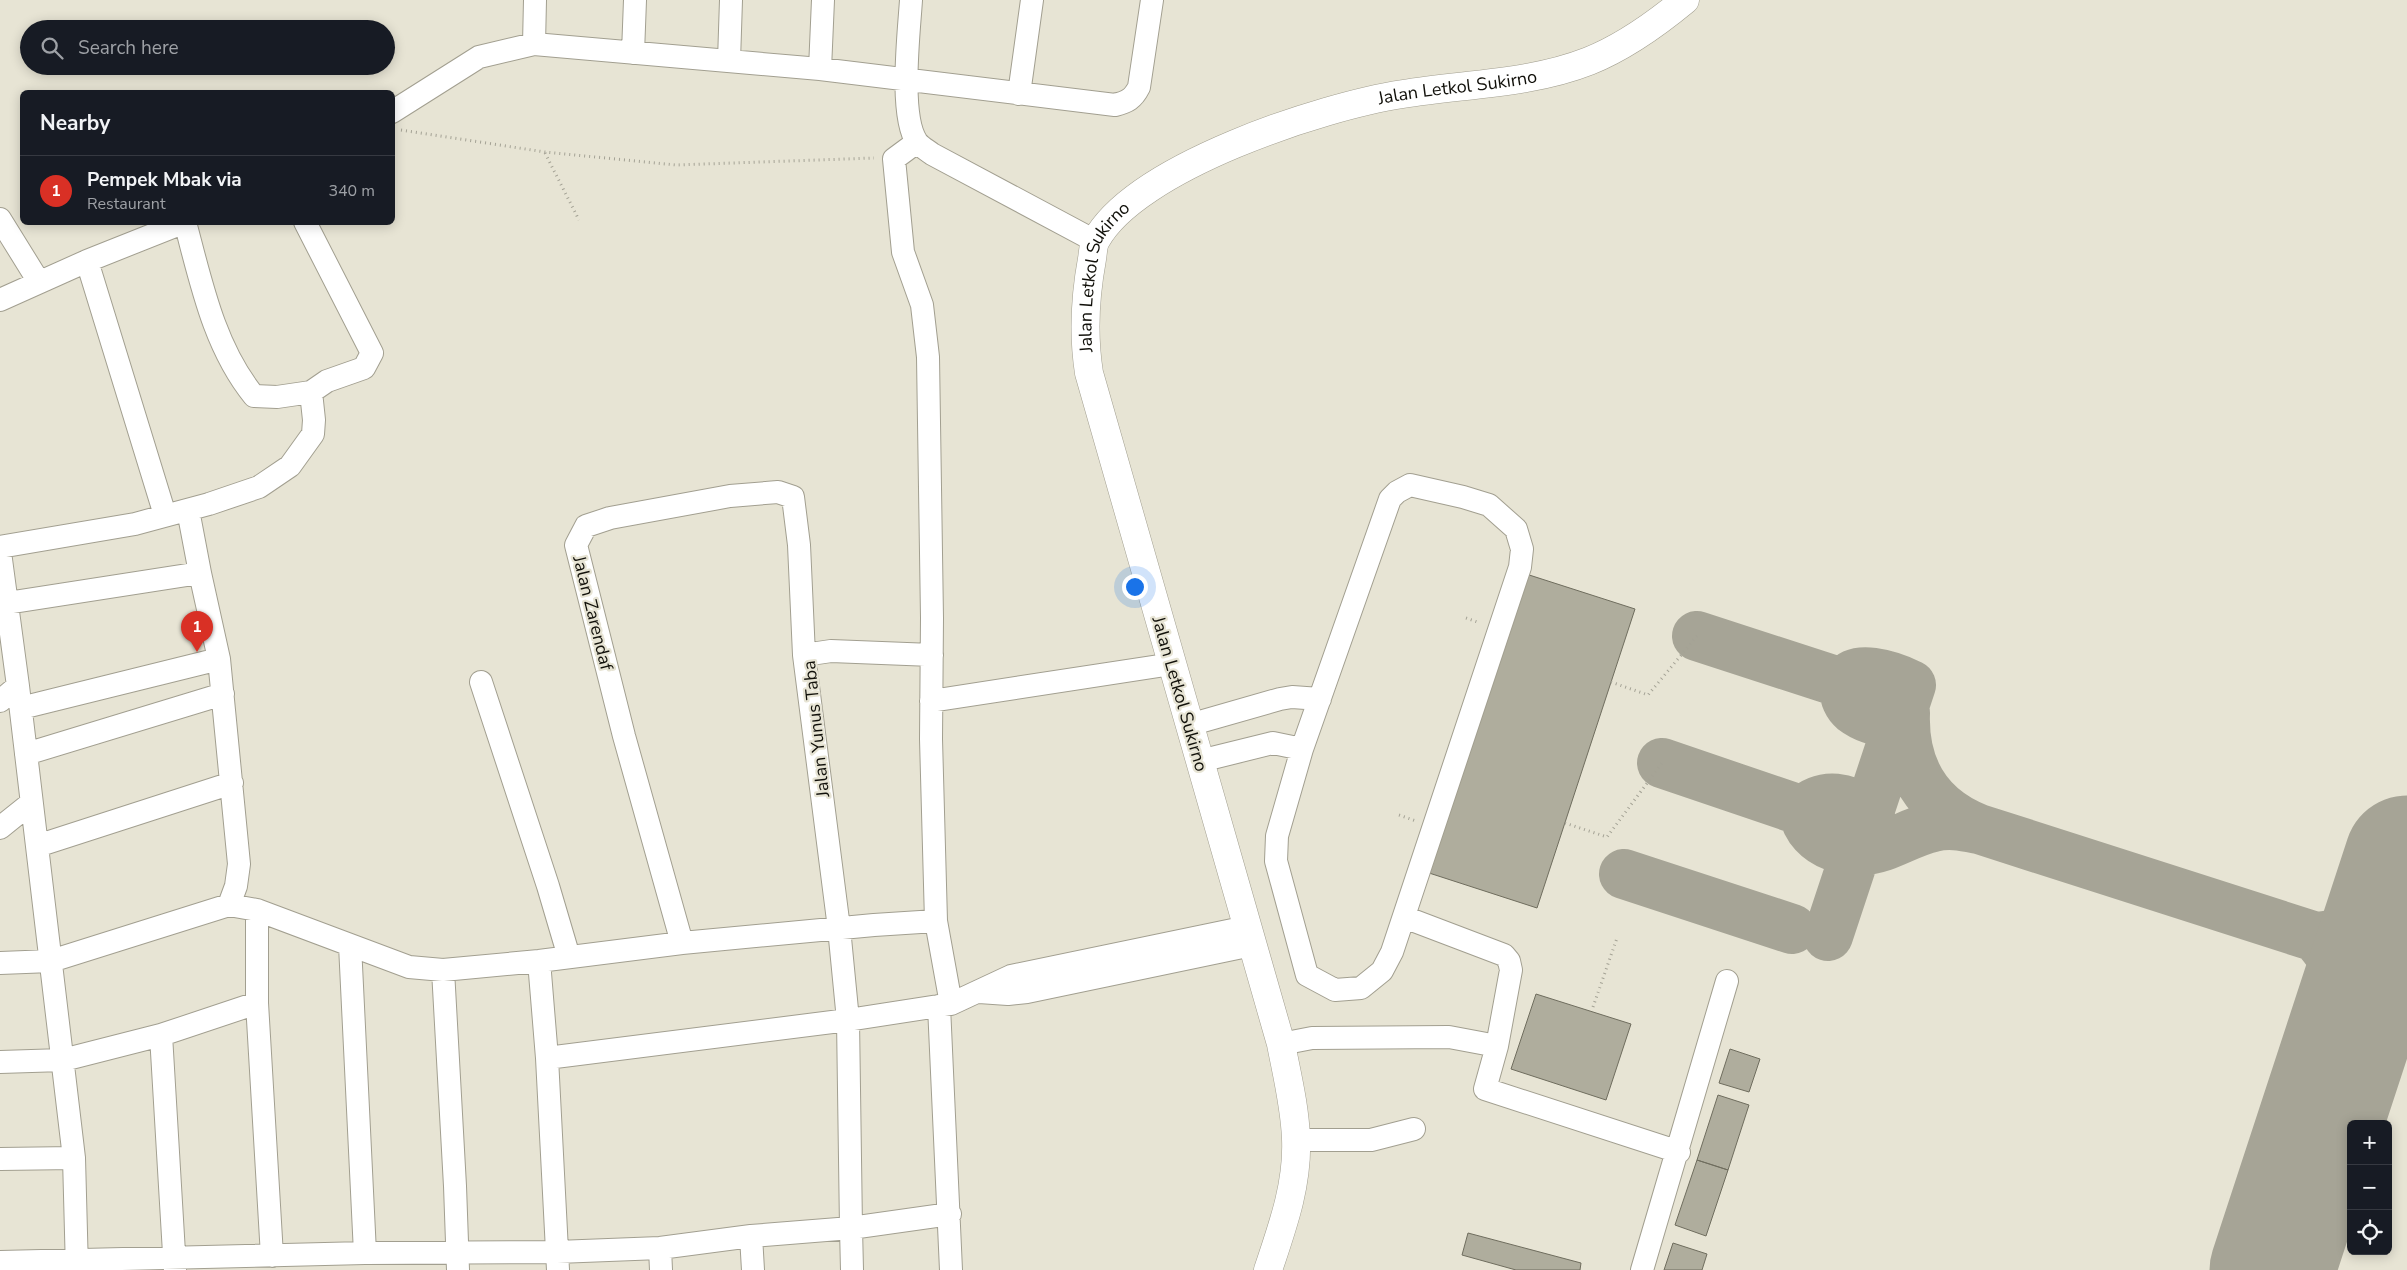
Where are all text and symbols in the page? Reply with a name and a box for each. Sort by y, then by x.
search box [20,20,395,75]
icon: search [38,34,66,62]
text: Search here [78,35,179,61]
street label: Jalan Letkol Sukirno [1375,64,1539,111]
text: Nearby [40,109,110,137]
text: Pempek Mbak via [87,167,242,193]
text: 1 [51,180,61,202]
text: 340 m [328,180,375,202]
text: Restaurant [87,193,166,215]
street label: Jalan Letkol Sukirno [1073,196,1135,354]
street label: Jalan Zarendaf [567,552,619,674]
your location [1122,574,1148,600]
pin: 1 [181,611,213,652]
street label: Jalan Letkol Sukirno [1146,613,1214,774]
street label: Jalan Yunus Taba [797,659,835,800]
map controls [2347,1120,2392,1255]
button: + [2347,1120,2392,1165]
button: − [2347,1165,2392,1210]
button: locate [2347,1210,2392,1255]

